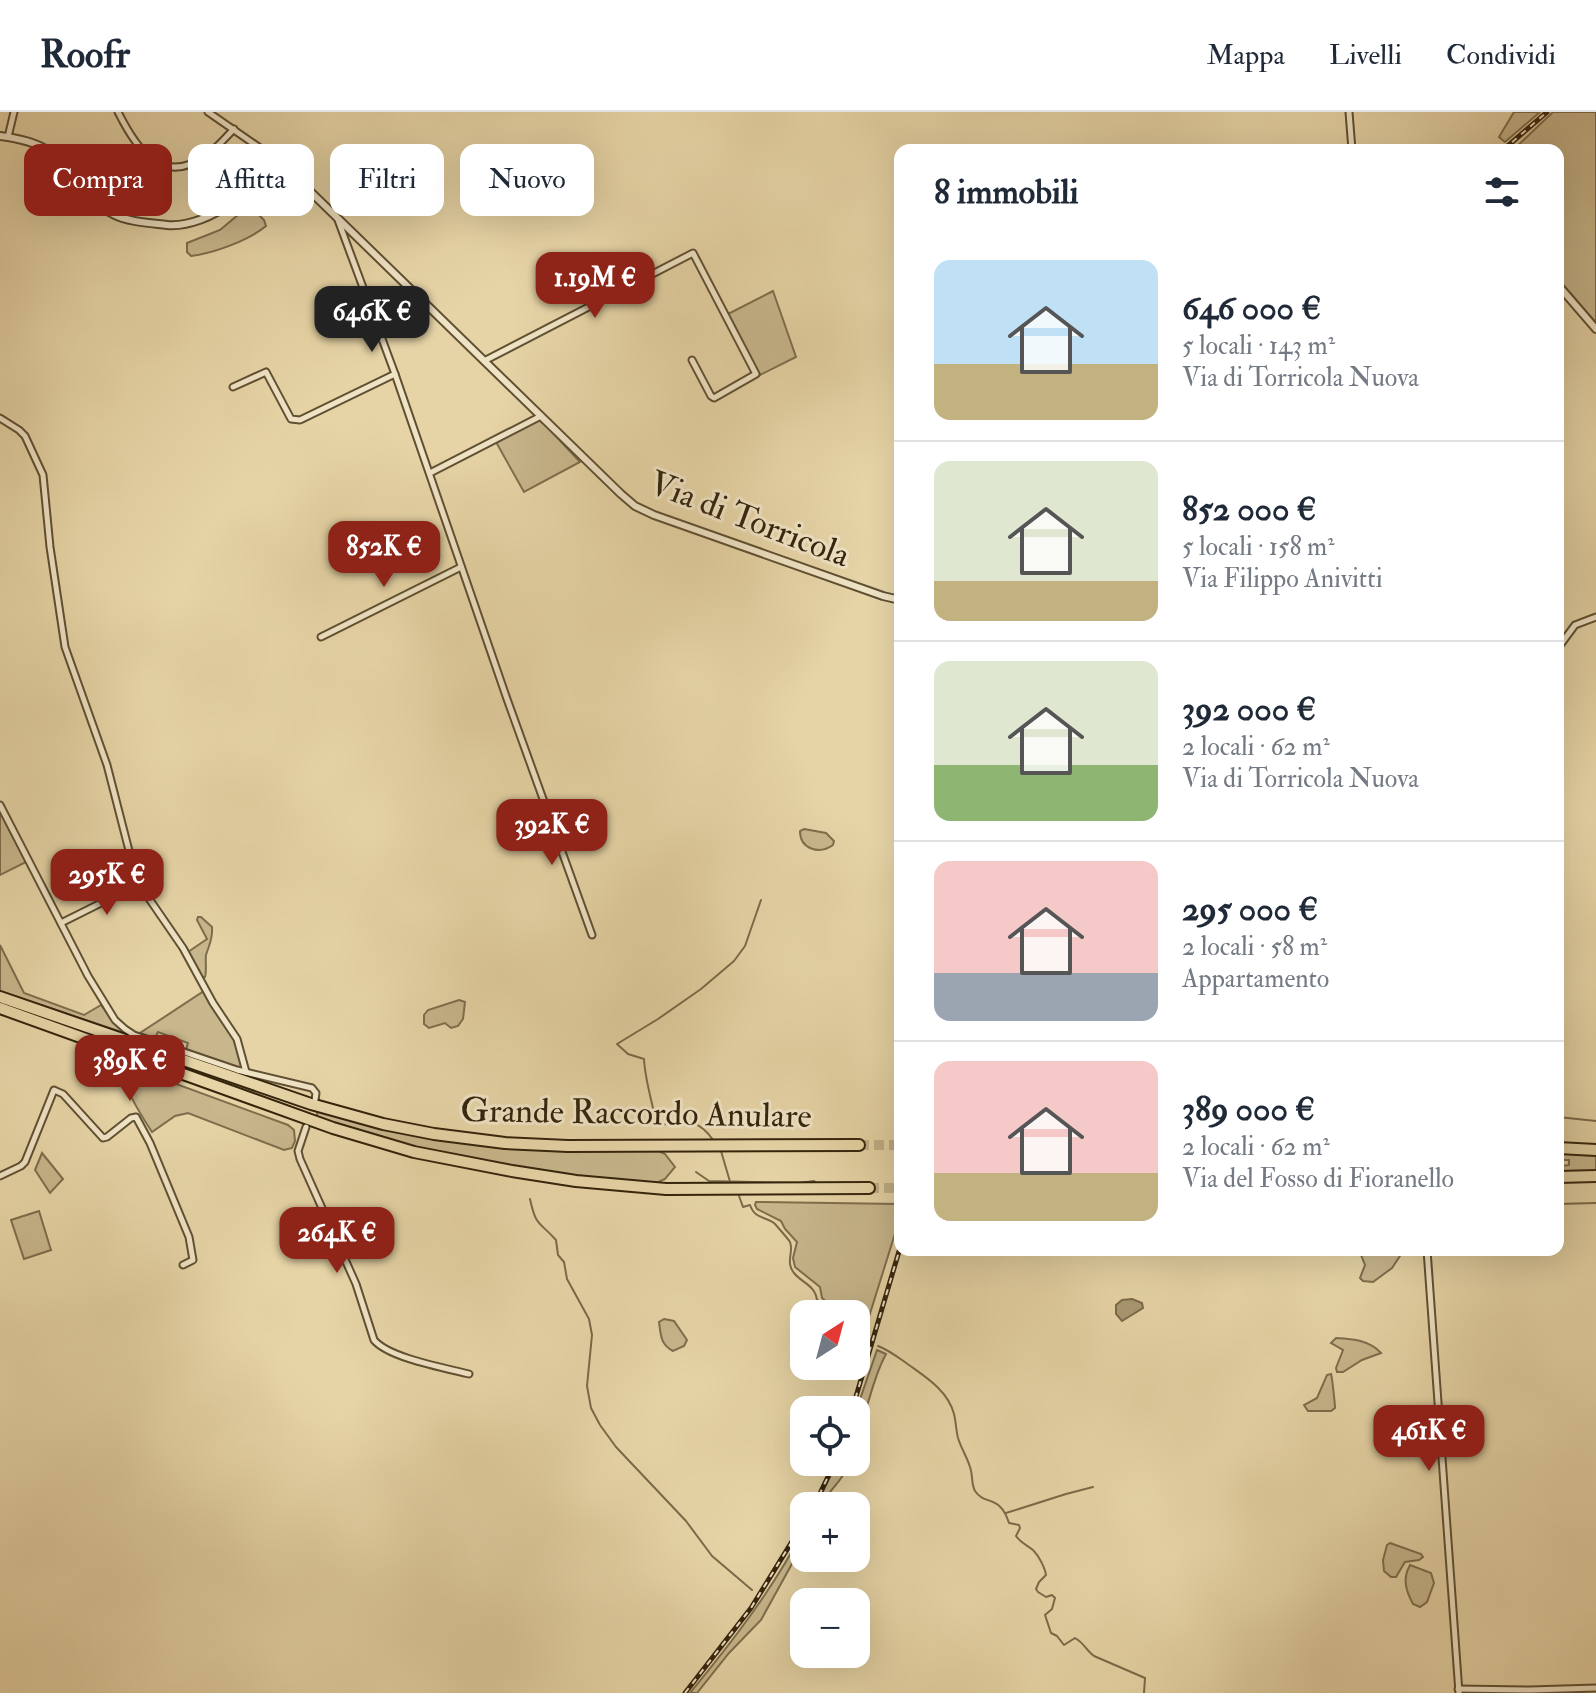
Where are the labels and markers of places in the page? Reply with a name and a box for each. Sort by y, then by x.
pin: 1.19M € [521,252,669,320]
pin: 646K € [307,286,437,354]
pin: 852K € [319,521,449,589]
pin: 392K € [487,799,617,867]
pin: 295K € [42,849,172,917]
pin: 389K € [65,1035,195,1103]
pin: 264K € [272,1207,402,1275]
pin: 461K € [1364,1405,1494,1473]

